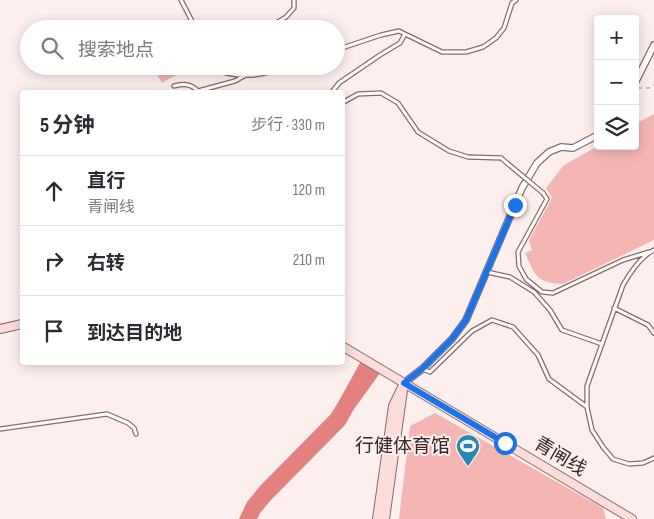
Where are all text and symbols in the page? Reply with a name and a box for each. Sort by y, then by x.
map controls [594,15,639,150]
button: + [594,15,639,60]
search box [20,20,345,75]
icon: search [38,34,66,62]
text: 搜索地点 [78,39,154,62]
button: − [594,60,639,105]
button: layers [594,105,639,150]
text: 5 分钟 [40,113,95,138]
text: 步行 · 330 m [251,116,325,135]
text: 直行 [87,170,125,193]
icon: ahead [40,177,68,205]
text: 120 m [293,181,325,200]
route end [504,194,527,217]
text: 青闸线 [87,198,135,217]
icon: right [40,247,68,275]
text: 210 m [293,251,325,270]
text: 右转 [87,252,125,275]
icon: arrive [40,317,68,345]
text: 到达目的地 [87,322,182,345]
route start [494,432,517,455]
street label: 青闸线 [530,432,590,482]
sports icon: 行健体育馆 [455,433,481,467]
place label: 行健体育馆 [355,435,450,458]

